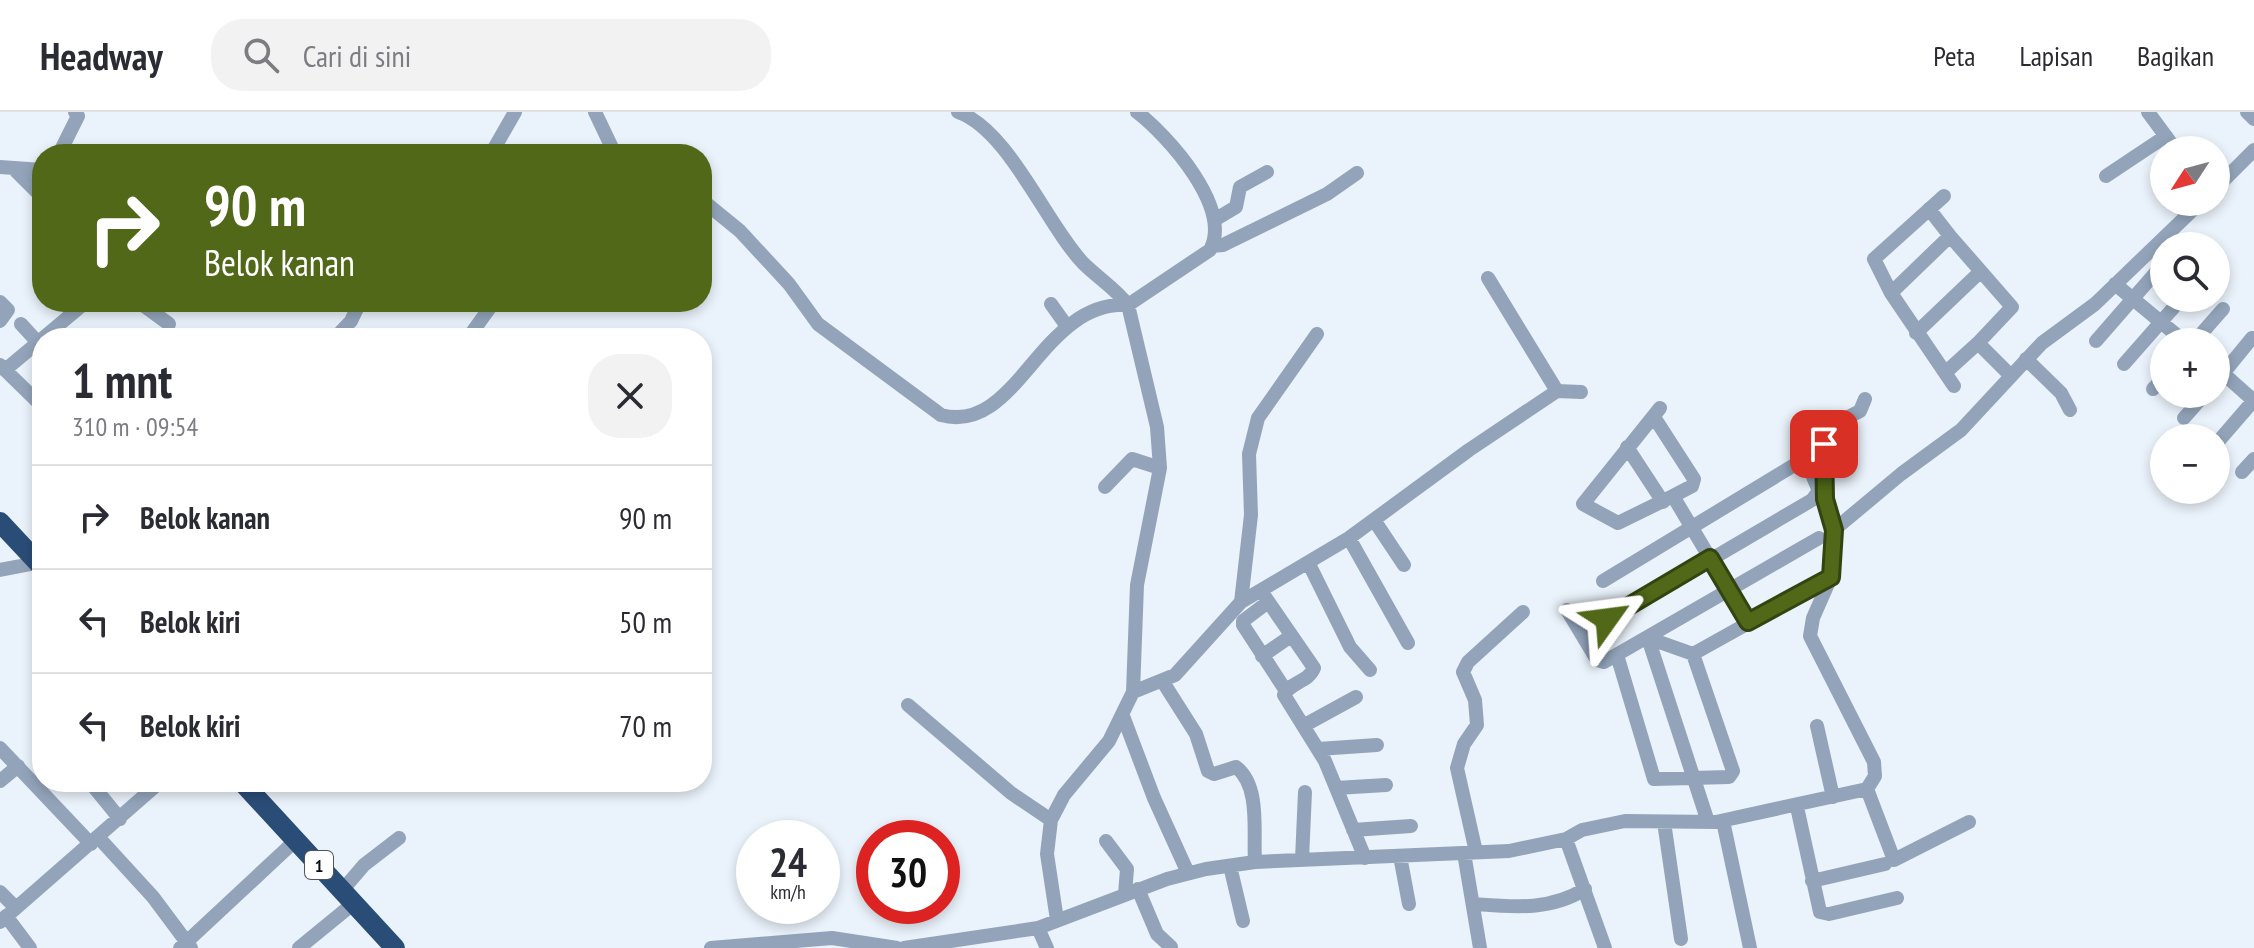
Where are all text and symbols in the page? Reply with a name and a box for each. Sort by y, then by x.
search box [211,19,771,91]
text: Headway [40,31,163,80]
icon: search [239,33,283,77]
text: Cari di sini [303,36,411,75]
text: Peta [1933,37,1975,74]
text: Lapisan [2019,37,2093,74]
text: Bagikan [2137,37,2214,74]
north arrow [2150,136,2230,216]
map controls [2150,136,2230,504]
text: 90 m [204,169,306,241]
icon: right [72,176,176,280]
button: search [2150,232,2230,312]
text: Belok kanan [204,239,355,286]
button: + [2150,328,2230,408]
text: 1 mnt [72,349,172,411]
button: close [588,354,672,438]
text: 310 m · 09:54 [72,410,198,443]
pin [1790,410,1858,478]
icon: arrive [1802,422,1846,466]
button: − [2150,424,2230,504]
icon: right [72,495,116,539]
text: Belok kanan [140,498,270,537]
text: 90 m [619,498,672,537]
position arrow [1565,577,1649,661]
icon: left [72,599,116,643]
text: Belok kiri [140,602,241,641]
text: 50 m [619,602,672,641]
icon: left [72,703,116,747]
text: Belok kiri [140,706,241,745]
text: 70 m [619,706,672,745]
speed limit sign: 30 [856,820,960,924]
text: 24 [769,836,807,888]
road number: 1 [305,851,333,879]
text: km/h [770,879,806,905]

